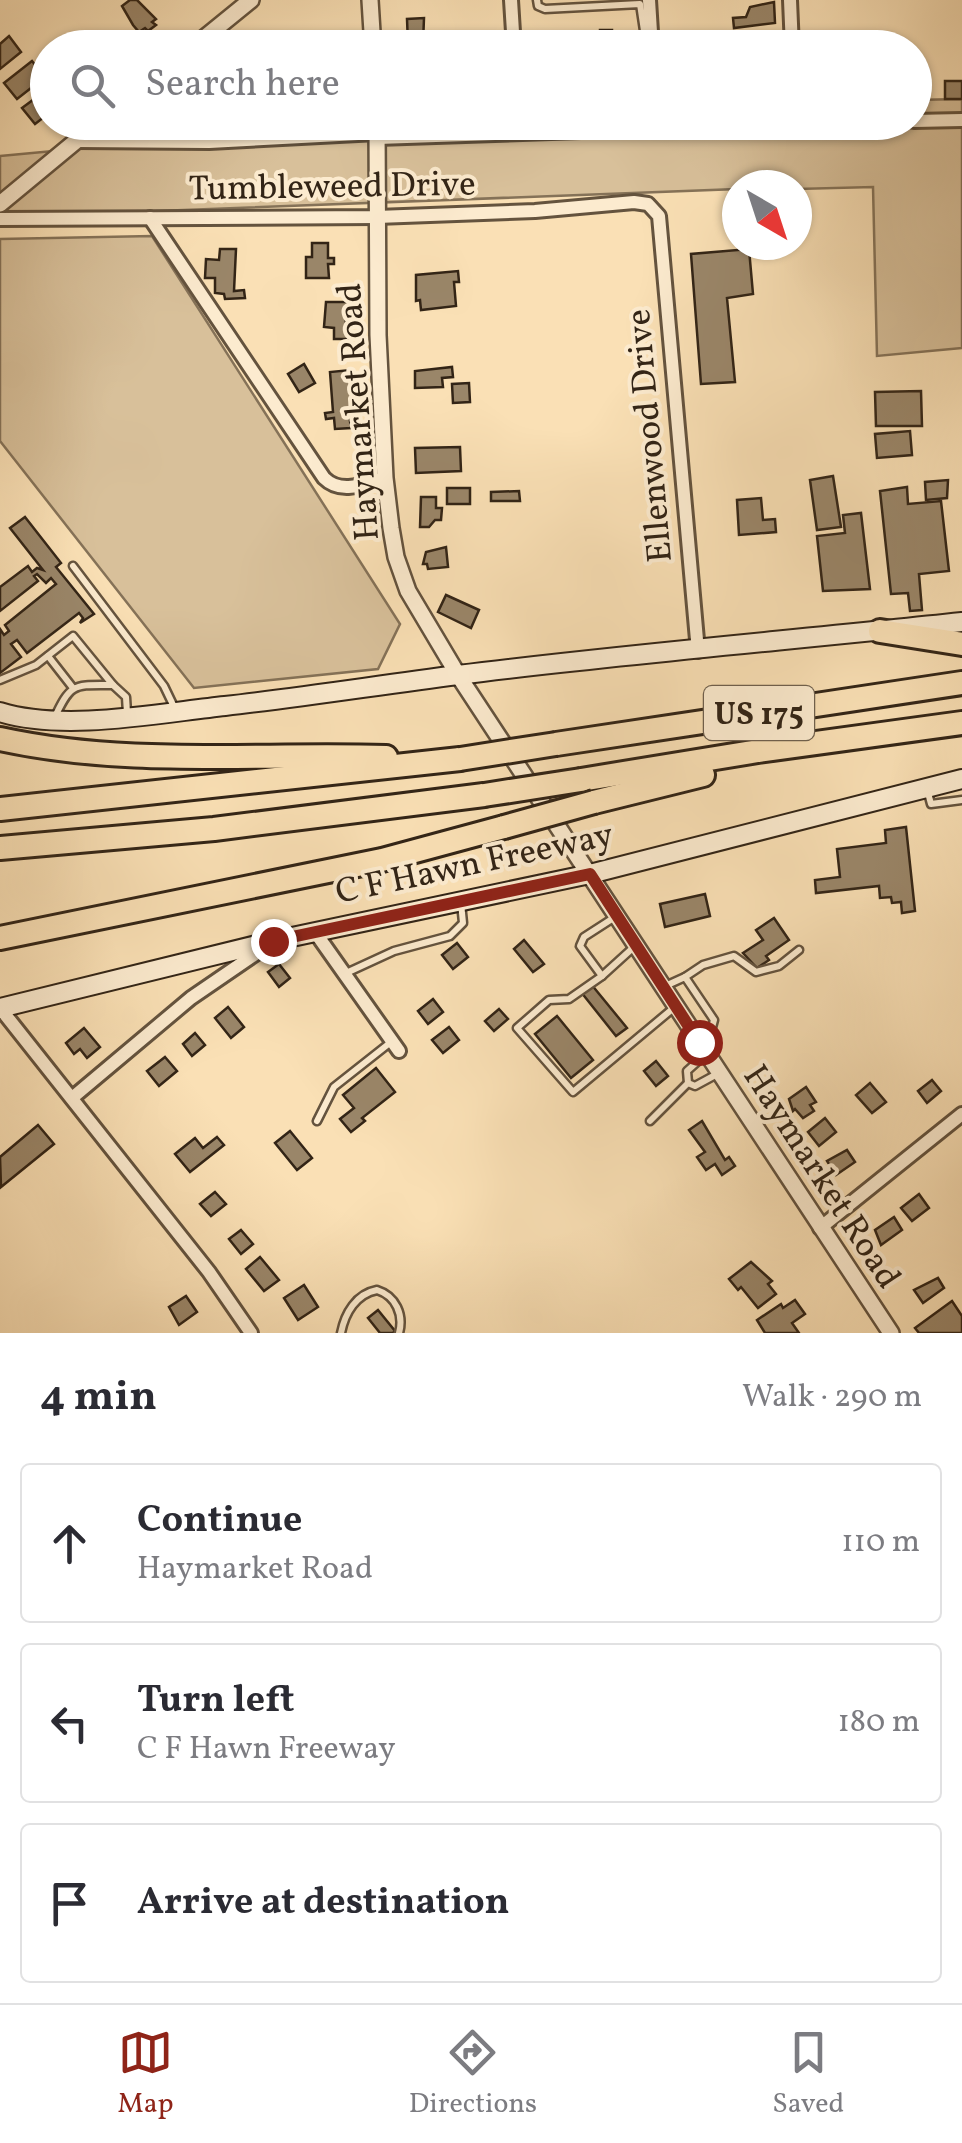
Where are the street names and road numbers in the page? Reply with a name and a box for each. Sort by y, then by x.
street label: Tumbleweed Drive [188,161,476,215]
street label: Haymarket Road [327,281,393,542]
street label: Ellenwood Drive [616,307,686,564]
road number: US 175 [704,686,814,740]
street label: C F Hawn Freeway [331,812,618,918]
street label: Haymarket Road [730,1056,911,1299]

